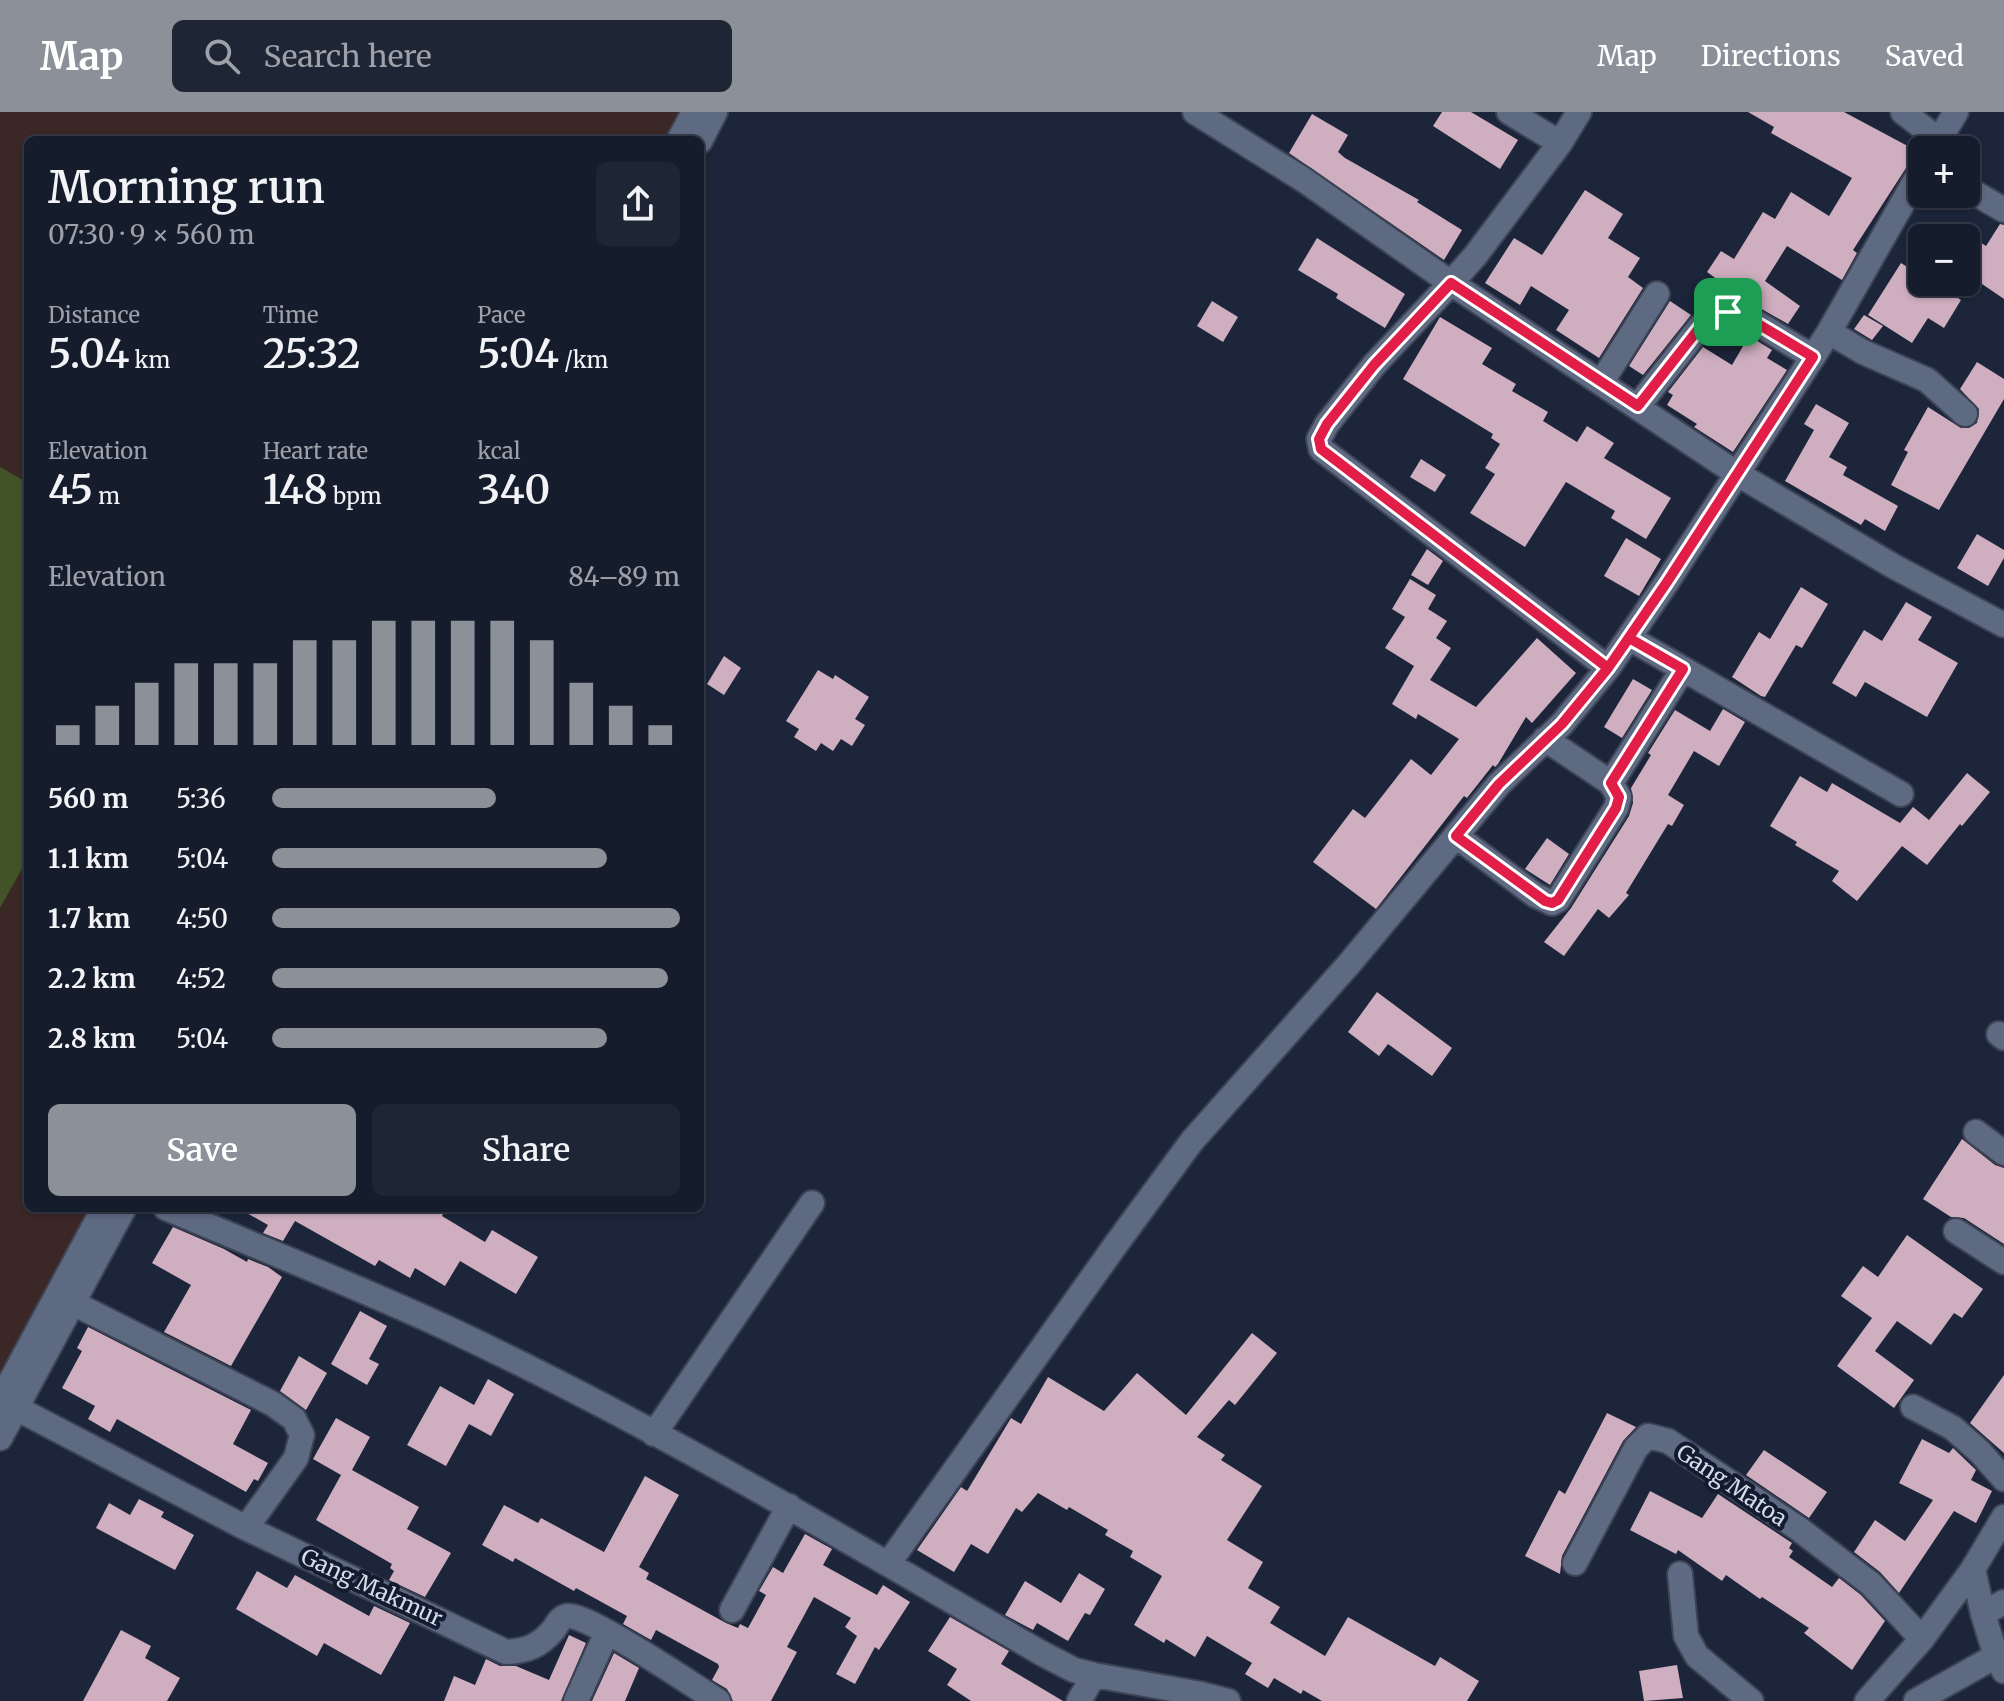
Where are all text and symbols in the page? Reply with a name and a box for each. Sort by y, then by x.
search box [172,20,732,92]
text: Map [40,33,124,80]
icon: search [200,34,244,78]
text: Search here [264,37,432,75]
text: Map [1597,38,1657,74]
text: Directions [1701,38,1841,74]
text: Saved [1885,38,1964,74]
map controls [1908,136,1980,296]
button: + [1908,136,1980,208]
text: Morning run [48,160,325,215]
button: share [596,162,680,246]
text: 07:30 · 9 × 560 m [48,218,254,251]
button: − [1908,224,1980,296]
pin [1694,278,1762,346]
icon: arrive [1706,290,1750,334]
text: Distance [48,301,140,329]
text: Time [263,301,318,329]
text: Pace [477,301,525,329]
text: 5.04 [48,329,129,379]
text: 25:32 [263,329,361,379]
text: 5:04 [477,329,559,379]
text: km [129,346,170,374]
text: /km [559,346,608,374]
text: Elevation [48,437,148,465]
text: Heart rate [263,437,368,465]
text: kcal [477,437,521,465]
text: 45 [48,465,93,515]
text: 148 [263,465,328,515]
text: 340 [477,465,550,515]
text: m [93,482,120,510]
text: bpm [328,482,382,510]
text: Elevation [48,560,166,593]
text: 84–89 m [568,560,680,593]
text: 560 m [48,782,128,815]
text: 5:36 [176,782,226,815]
text: 1.1 km [48,842,129,875]
text: 5:04 [176,842,228,875]
text: 1.7 km [48,902,130,935]
text: 4:50 [176,902,228,935]
text: 2.2 km [48,962,136,995]
text: 4:52 [176,962,226,995]
text: 2.8 km [48,1022,136,1055]
text: 5:04 [176,1022,228,1055]
button: Save [48,1104,356,1196]
button: Share [372,1104,680,1196]
street label: Gang Matoa [1672,1438,1793,1532]
street label: Gang Makmur [297,1542,447,1632]

